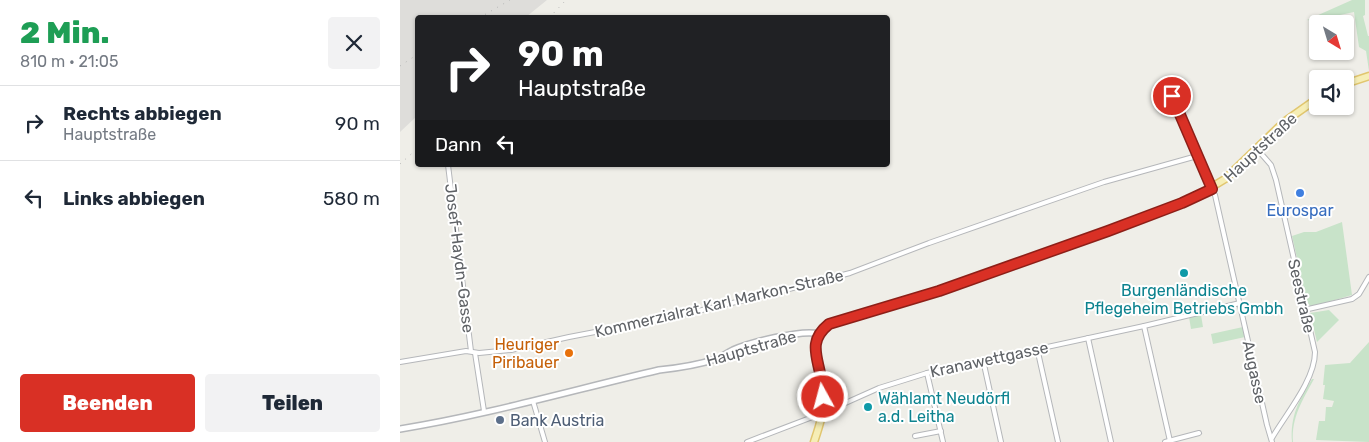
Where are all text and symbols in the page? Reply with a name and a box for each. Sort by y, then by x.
text: 2 Min. [20,15,109,51]
north arrow [1309,15,1354,60]
map controls [1309,15,1354,115]
button: close [328,17,380,69]
text: 90 m [518,33,604,75]
icon: right [435,35,500,100]
text: 810 m · 21:05 [20,52,118,71]
button: sound [1309,70,1354,115]
text: Hauptstraße [518,75,646,102]
pin [1151,75,1193,117]
icon: arrive [1158,82,1186,110]
text: Rechts abbiegen [63,102,222,125]
icon: right [20,109,48,137]
street label: Hauptstraße [1220,109,1301,186]
text: 90 m [335,112,380,135]
text: Hauptstraße [63,125,156,144]
icon: left [492,130,520,158]
text: Dann [435,133,482,156]
street label: Josef-Haydn-Gasse [441,182,478,334]
icon: left [20,184,48,212]
text: Links abbiegen [63,187,205,210]
text: 580 m [323,187,380,210]
marker: Eurospar [1294,187,1306,199]
place label: Eurospar [1267,201,1333,220]
street label: Seestraße [1284,257,1319,335]
street label: Kommerzialrat Karl Markon-Straße [593,266,845,341]
marker: Burgenländische Pflegeheim Betriebs Gmbh [1178,267,1190,279]
place label: Burgenländische Pflegeheim Betriebs Gmbh [1085,281,1283,318]
street label: Hauptstraße [704,327,799,370]
place label: Heuriger Piribauer [492,335,559,372]
street label: Kranawettgasse [928,338,1050,381]
street label: Augasse [1239,339,1270,405]
marker: Heuriger Piribauer [563,347,575,359]
position arrow [796,370,848,422]
button: Beenden [20,374,195,432]
button: Teilen [205,374,380,432]
place label: Wählamt Neudörfl a.d. Leitha [878,389,1010,426]
marker: Wählamt Neudörfl a.d. Leitha [862,401,874,413]
place label: Bank Austria [510,411,604,430]
marker: Bank Austria [494,414,506,426]

